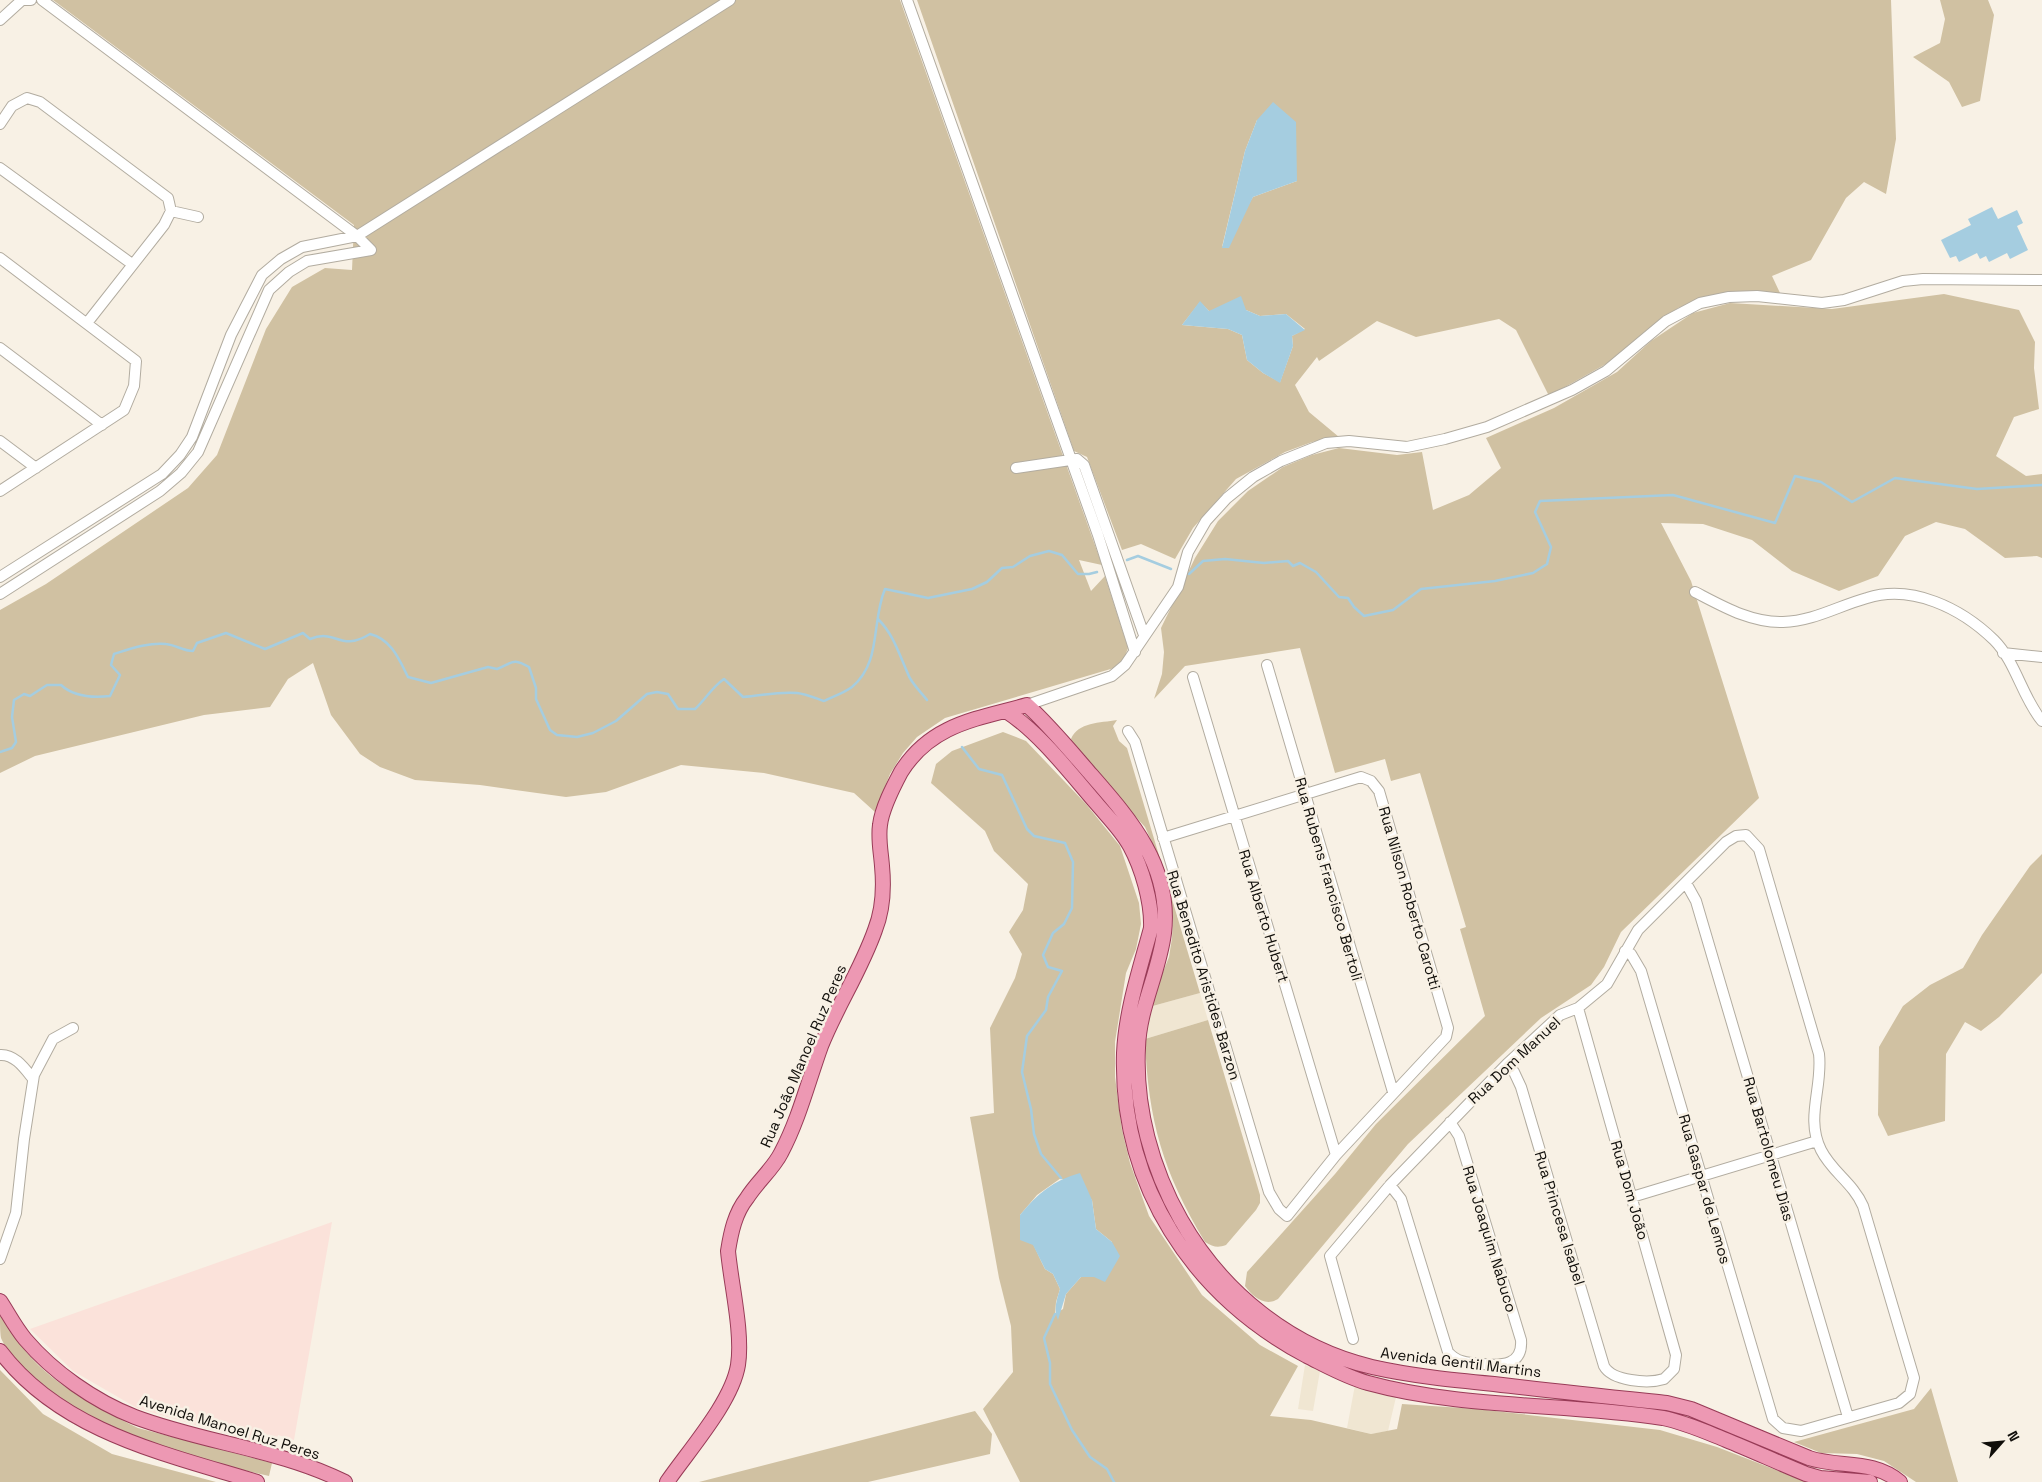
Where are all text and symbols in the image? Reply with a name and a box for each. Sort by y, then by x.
street label: Rua Rubens Francisco Bertoli [1291,775,1367,983]
street label: Rua Nilson Roberto Carotti [1375,804,1445,992]
street label: Rua Alberto Hubert [1235,847,1293,985]
street label: Rua Benedito Aristides Barzon [1163,868,1245,1082]
street label: Rua João Manoel Ruz Peres [756,962,850,1150]
street label: Rua Dom Manuel [1464,1012,1564,1108]
street label: Rua Bartolomeu Dias [1739,1075,1799,1223]
street label: Rua Gaspar de Lemos [1675,1112,1735,1266]
street label: Rua Dom João [1607,1138,1653,1242]
street label: Rua Princesa Isabel [1531,1149,1589,1287]
street label: Rua Joaquim Nabuco [1459,1163,1521,1315]
street label: Avenida Gentil Martins [1380,1343,1542,1381]
street label: Avenida Manoel Ruz Peres [138,1391,323,1464]
north arrow [1977,1417,2027,1467]
text: N [2003,1428,2024,1444]

